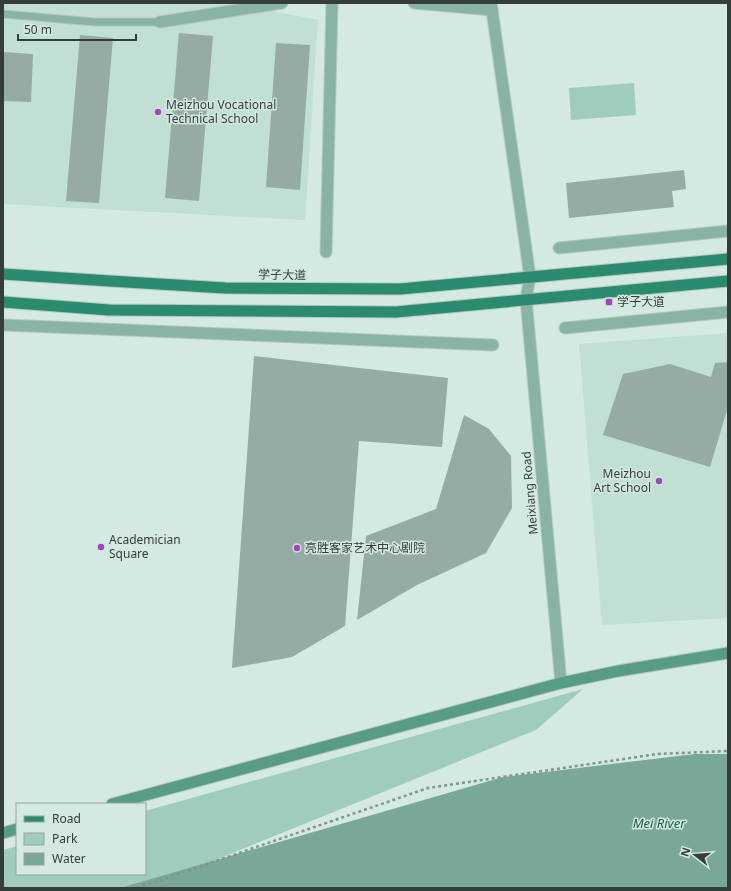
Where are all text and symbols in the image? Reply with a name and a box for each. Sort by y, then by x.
scale bar [18,16,136,42]
text: 50 m [24,21,52,38]
place label: Meizhou Vocational Technical School [166,96,276,127]
marker: Meizhou Vocational Technical School [153,107,163,117]
street label: 学子大道 [258,266,306,283]
place label: 学子大道 [617,293,665,310]
marker: 学子大道 [604,297,614,307]
street label: Meixiang Road [517,451,542,535]
place label: Meizhou Art School [594,465,651,496]
marker: Meizhou Art School [654,476,664,486]
place label: Academician Square [109,531,181,562]
place label: 亮胜客家艺术中心剧院 [305,539,425,556]
marker: Academician Square [96,542,106,552]
marker: 亮胜客家艺术中心剧院 [292,543,302,553]
legend [16,803,146,875]
text: Road [52,810,81,827]
water label: Mei River [633,814,686,832]
text: Park [52,830,78,847]
north arrow [675,835,715,875]
text: N [676,845,693,858]
text: Water [52,850,86,867]

